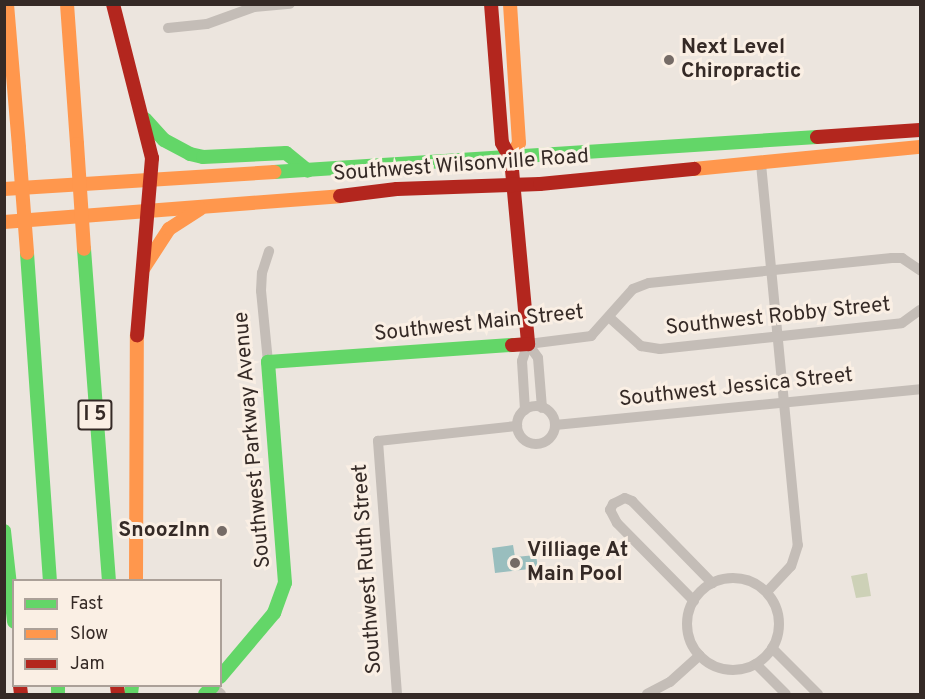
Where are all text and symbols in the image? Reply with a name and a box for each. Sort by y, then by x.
place label: Next Level Chiropractic [681,35,801,85]
marker: Next Level Chiropractic [662,53,676,67]
street label: Southwest Wilsonville Road [332,144,590,188]
street label: Southwest Robby Street [664,293,892,341]
street label: Southwest Main Street [373,300,585,348]
street label: Southwest Parkway Avenue [229,310,277,570]
street label: Southwest Jessica Street [618,363,854,413]
road number: I 5 [77,398,113,432]
street label: Southwest Ruth Street [348,463,388,675]
place label: SnoozInn [118,518,210,544]
marker: SnoozInn [215,524,229,538]
place label: Villiage At Main Pool [527,538,629,588]
marker: Villiage At Main Pool [508,556,522,570]
legend [12,579,222,687]
text: Fast [70,593,103,616]
text: Slow [70,623,108,646]
text: Jam [70,653,105,676]

